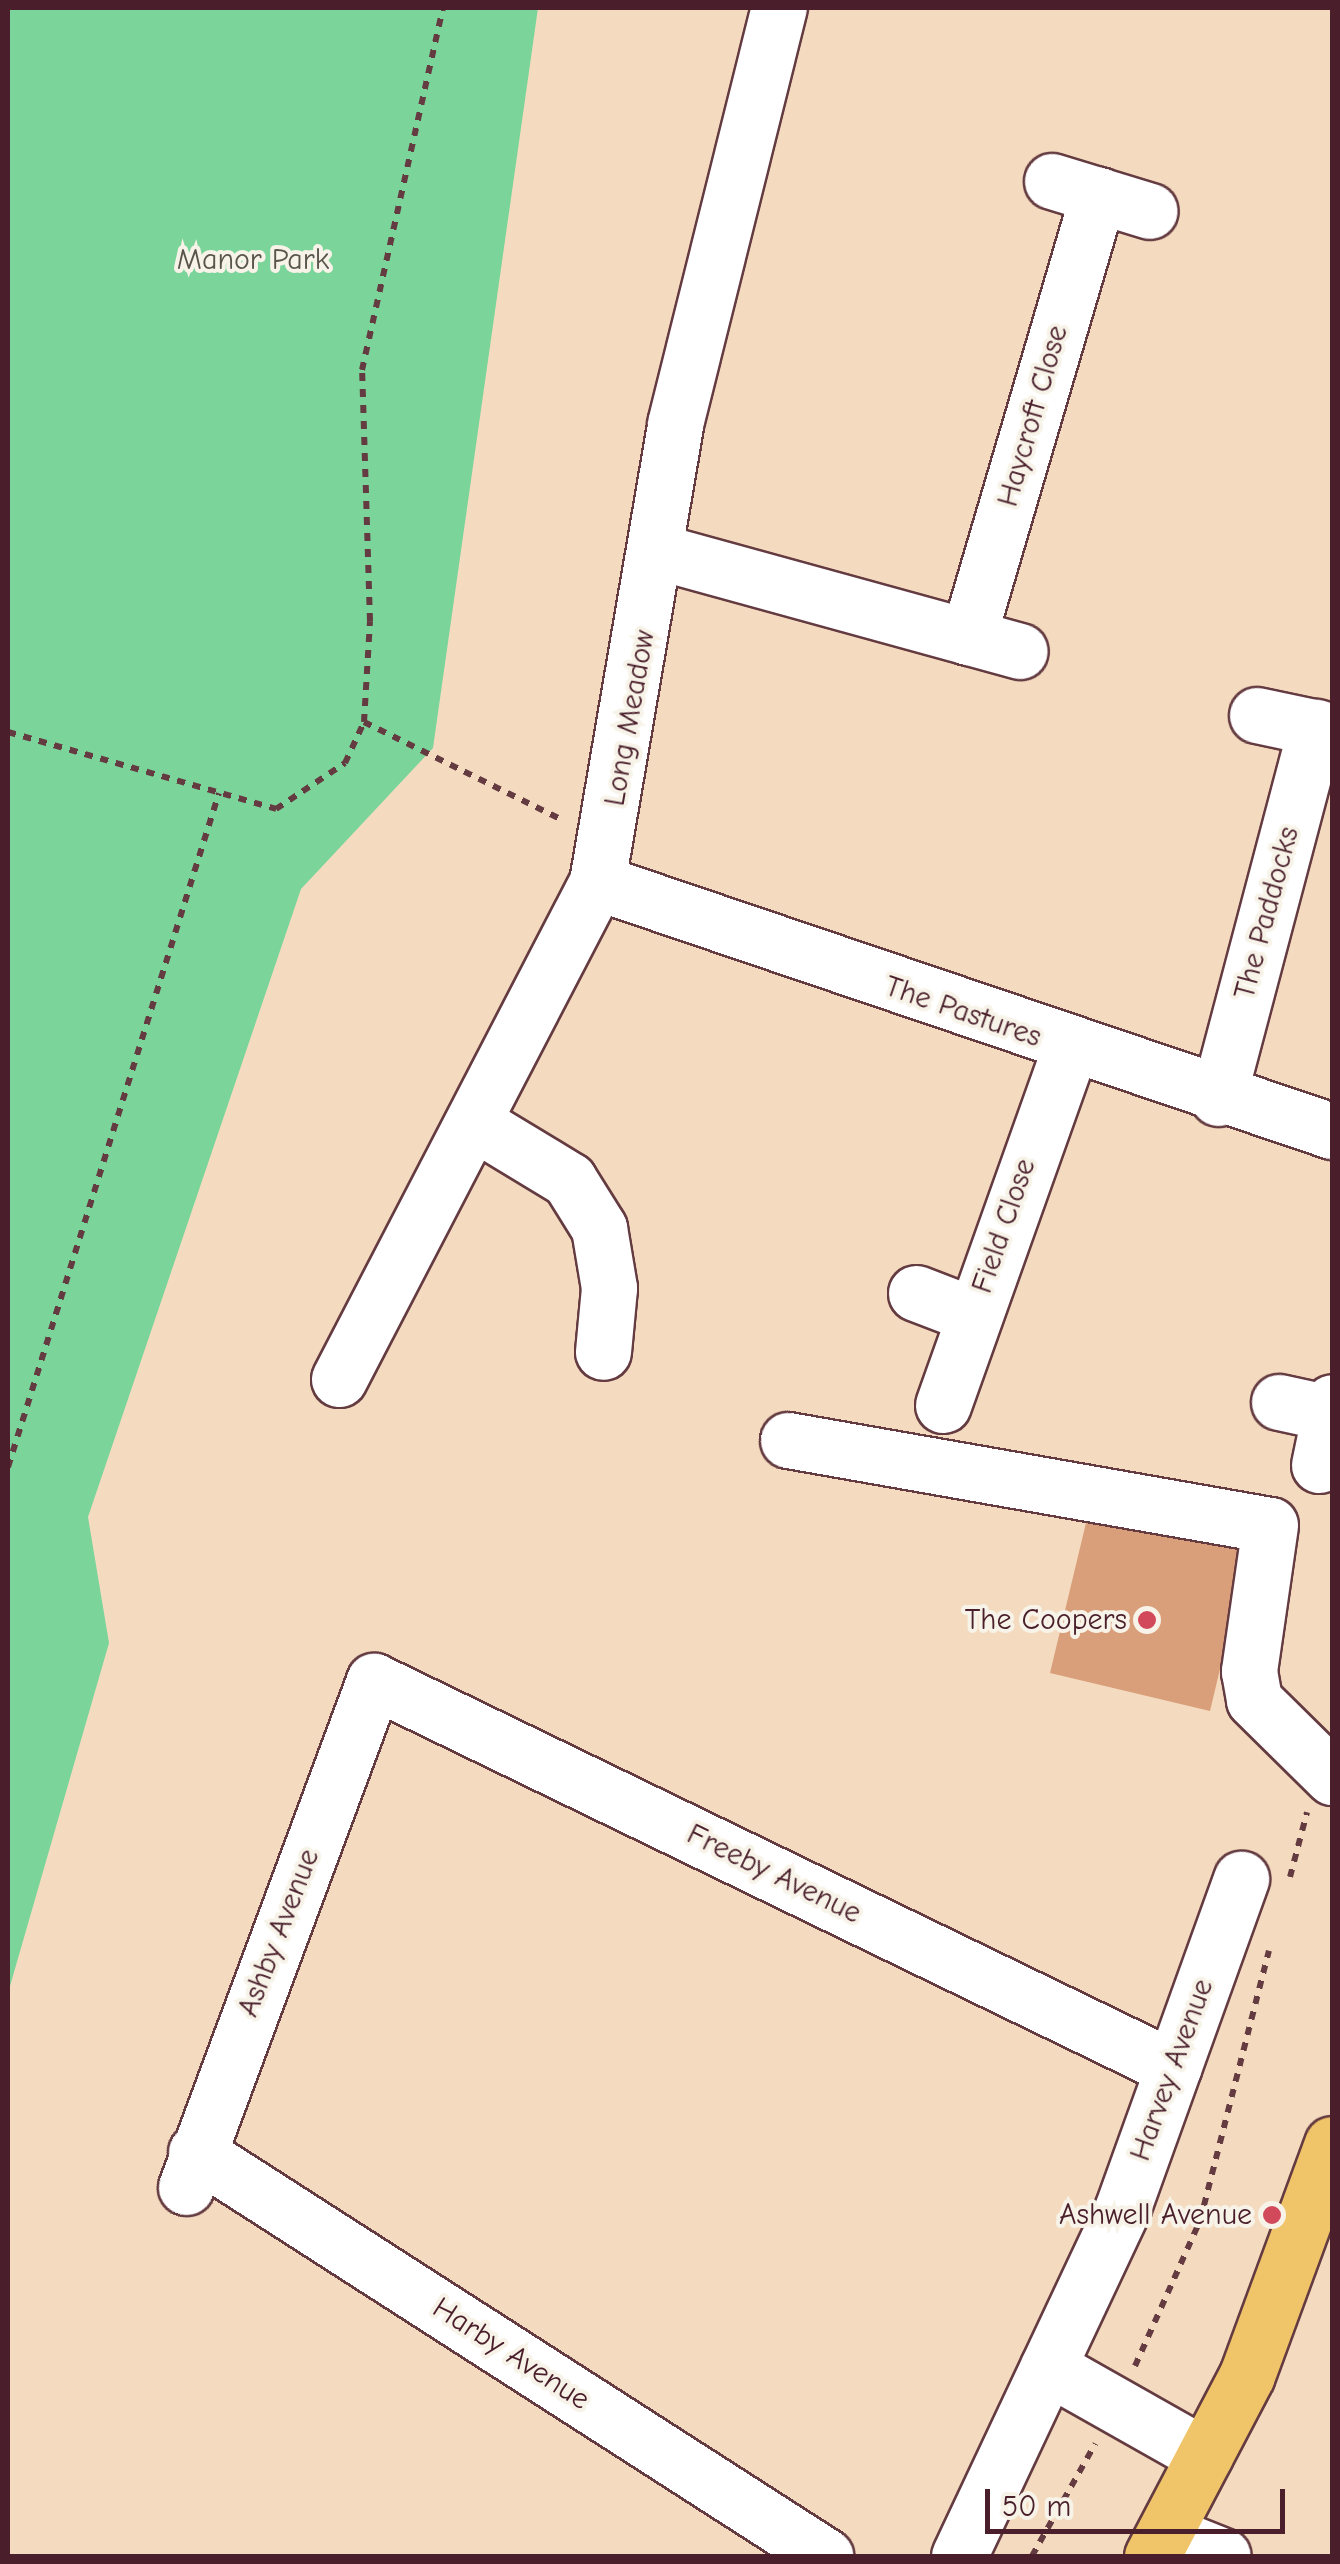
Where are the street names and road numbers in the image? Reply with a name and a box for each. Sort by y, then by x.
street label: Haycroft Close [990,321,1076,511]
street label: Long Meadow [597,627,663,809]
street label: The Paddocks [1227,823,1307,1003]
street label: The Pastures [880,968,1046,1056]
street label: Field Close [964,1154,1044,1298]
street label: Freeby Avenue [681,1816,867,1932]
street label: Ashby Avenue [231,1844,327,2022]
street label: Harvey Avenue [1122,1974,1222,2166]
street label: Harby Avenue [426,2290,596,2418]

